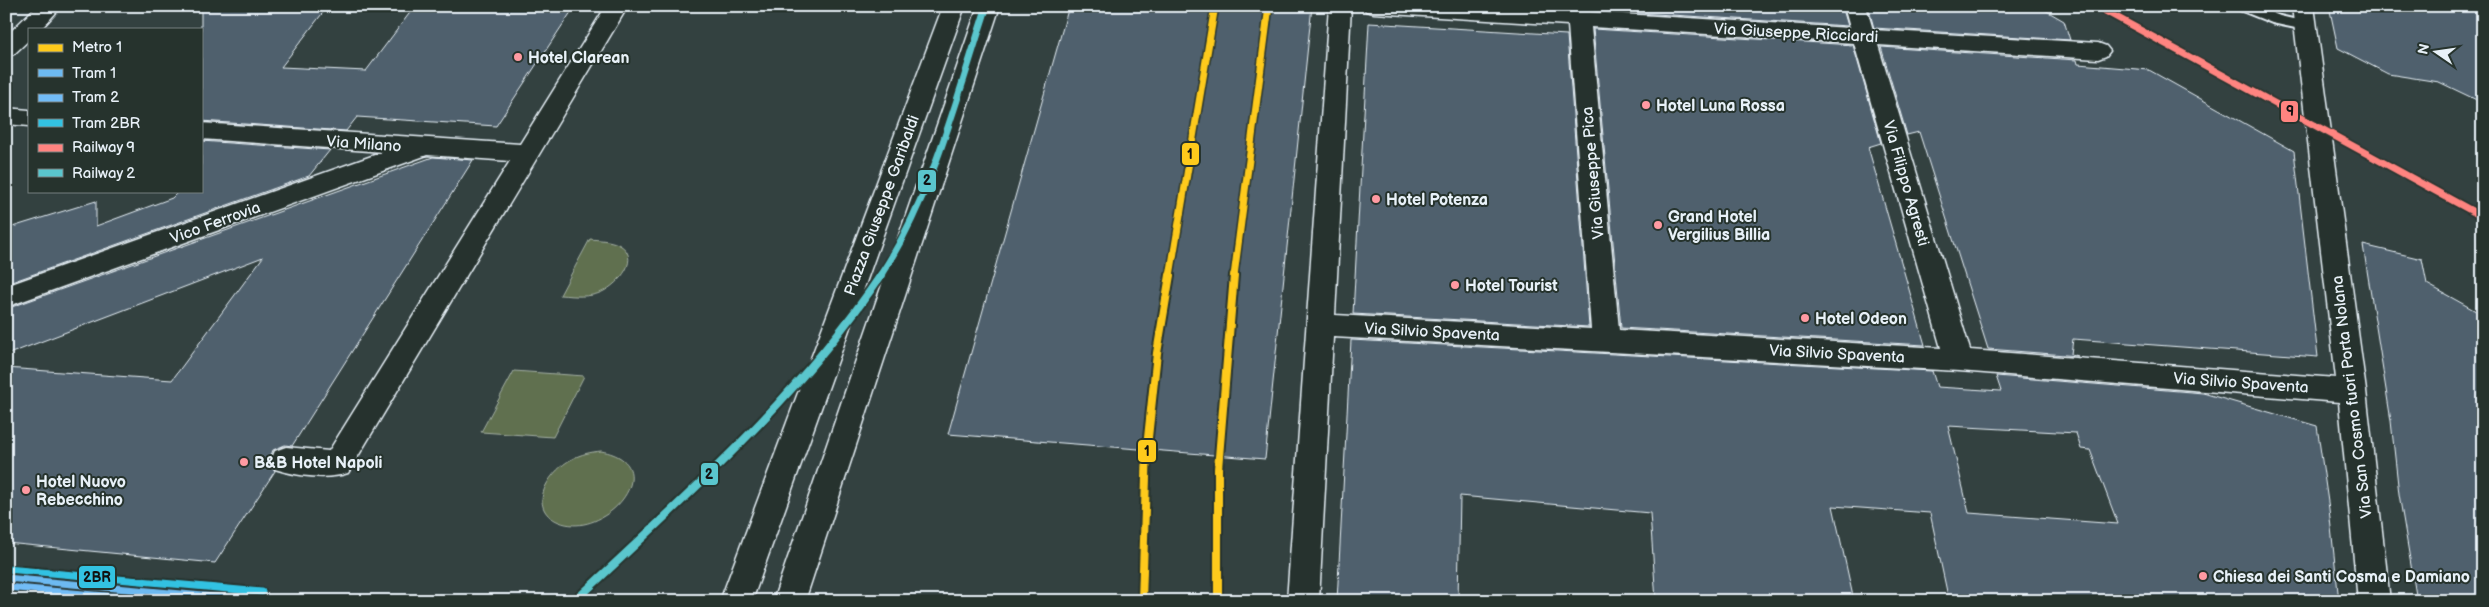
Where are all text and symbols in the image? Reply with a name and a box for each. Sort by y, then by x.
street label: Via Giuseppe Ricciardi [1713,20,1879,47]
legend [28,28,202,192]
north arrow [2412,28,2462,78]
text: Metro 1 [72,38,122,57]
text: N [2414,42,2433,56]
place label: Hotel Clarean [528,49,630,68]
marker: Hotel Clarean [512,51,524,63]
text: Tram 1 [72,64,116,83]
text: Tram 2 [72,88,119,107]
place label: Hotel Luna Rossa [1656,97,1785,116]
marker: Hotel Luna Rossa [1640,99,1652,111]
line badge: 9 [2280,100,2299,123]
text: 9 [2286,103,2294,120]
street label: Via Giuseppe Pica [1578,106,1609,240]
street label: Piazza Giuseppe Garibaldi [841,113,924,298]
text: Tram 2BR [72,114,140,133]
street label: Via Filippo Agresti [1879,118,1933,248]
street label: Via Milano [326,132,402,157]
text: Railway 9 [72,138,135,157]
line badge: 1 [1181,142,1200,166]
text: 1 [1187,146,1193,163]
text: Railway 2 [72,164,135,183]
line badge: 2 [917,169,937,193]
text: 2 [923,172,932,189]
place label: Hotel Potenza [1386,191,1488,210]
marker: Hotel Potenza [1370,193,1382,205]
street label: Vico Ferrovia [168,198,263,249]
place label: Grand Hotel Vergilius Billia [1668,208,1770,245]
marker: Grand Hotel Vergilius Billia [1652,219,1664,231]
street label: Via San Cosmo fuori Porta Nolana [2328,274,2377,519]
place label: Hotel Tourist [1465,277,1558,296]
marker: Hotel Tourist [1449,279,1461,291]
place label: Hotel Odeon [1815,310,1907,329]
marker: Hotel Odeon [1799,312,1811,324]
street label: Via Silvio Spaventa [1364,319,1500,346]
street label: Via Silvio Spaventa [1769,341,1905,368]
street label: Via Silvio Spaventa [2173,369,2309,398]
line badge: 1 [1137,439,1157,463]
text: 1 [1144,443,1150,460]
place label: B&B Hotel Napoli [254,454,383,473]
marker: B&B Hotel Napoli [238,456,250,468]
line badge: 2 [700,462,719,486]
text: 2 [705,466,714,483]
place label: Hotel Nuovo Rebecchino [36,473,126,510]
marker: Hotel Nuovo Rebecchino [20,484,32,496]
line badge: 2BR [78,565,116,589]
place label: Chiesa dei Santi Cosma e Damiano [2213,568,2470,587]
text: 2BR [83,569,111,586]
marker: Chiesa dei Santi Cosma e Damiano [2197,570,2209,582]

